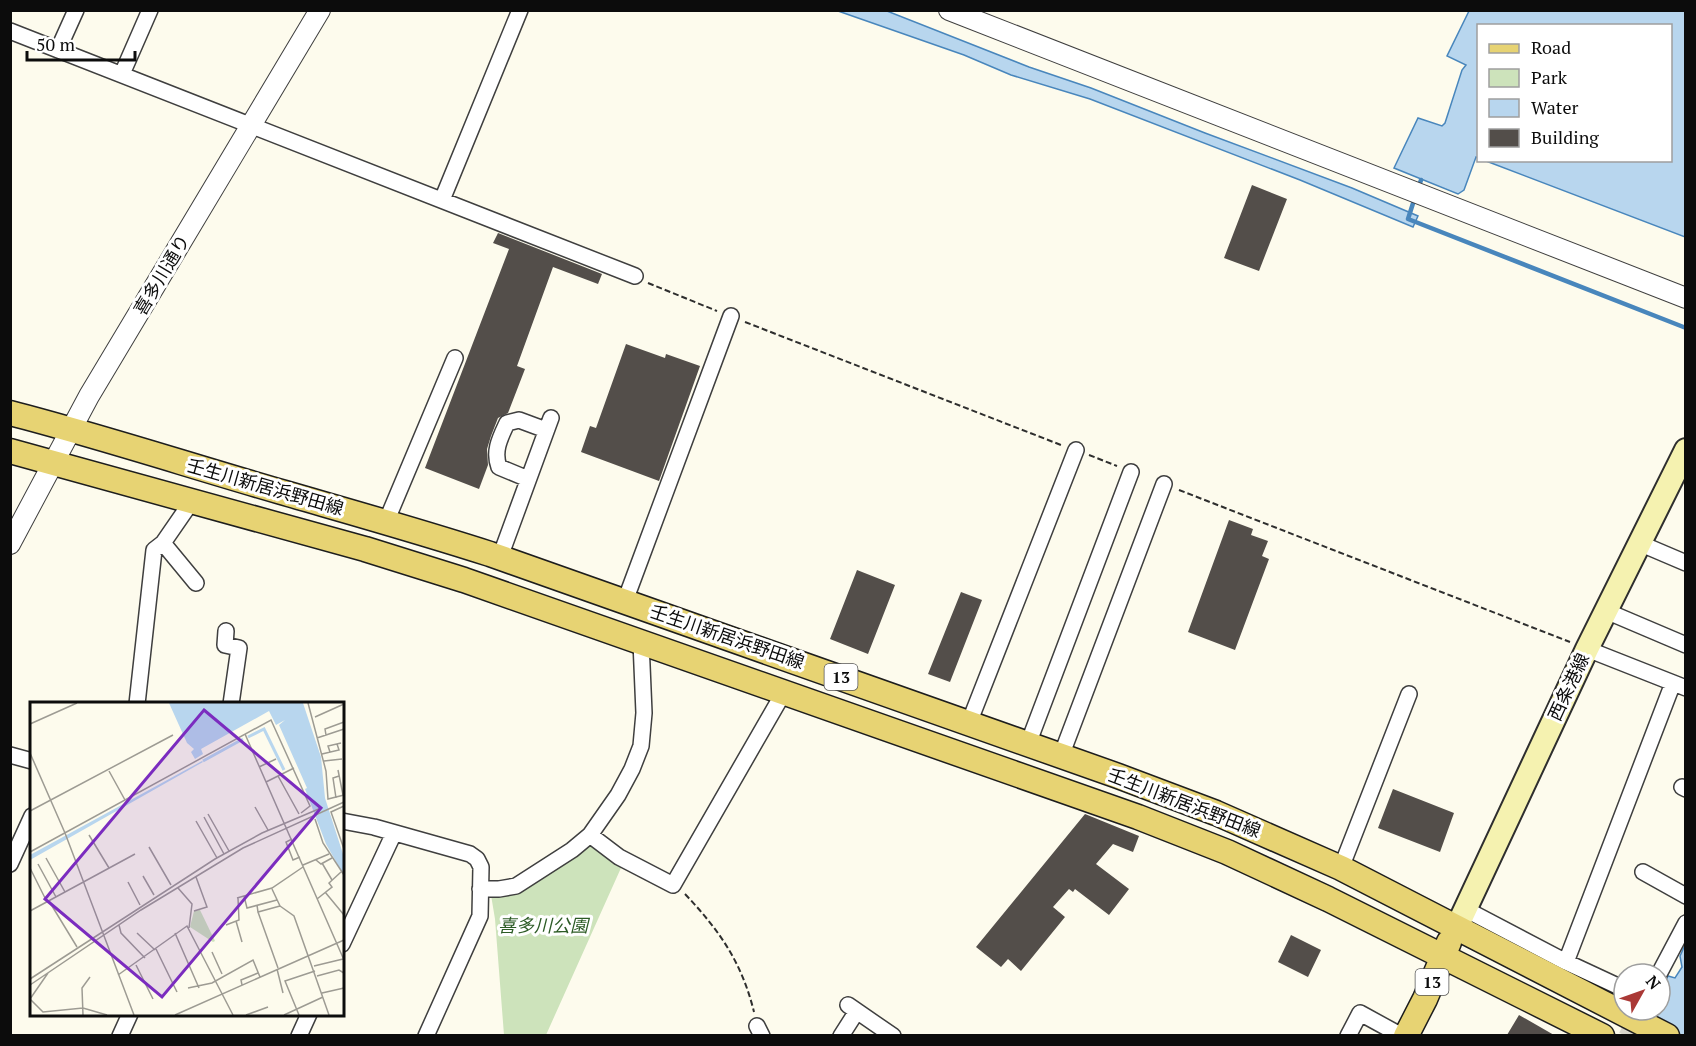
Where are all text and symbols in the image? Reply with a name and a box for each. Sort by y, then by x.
scale bar [27,24,135,62]
legend [1477,24,1672,162]
text: 50 m [36,32,76,56]
text: Road [1531,35,1571,59]
text: Park [1531,65,1568,89]
text: Water [1531,95,1578,119]
text: Building [1531,125,1599,149]
street label: 喜多川通り [128,230,195,319]
street label: 壬生川新居浜野田線 [184,452,346,520]
street label: 壬生川新居浜野田線 [647,598,808,674]
street label: 西条港線 [1542,649,1594,724]
road number: 13 [824,664,858,690]
inset map [30,702,344,1016]
street label: 壬生川新居浜野田線 [1104,762,1264,842]
park label: 喜多川公園 [498,913,591,937]
north arrow [1612,962,1672,1022]
road number: 13 [1416,969,1448,995]
text: N [1641,971,1666,994]

